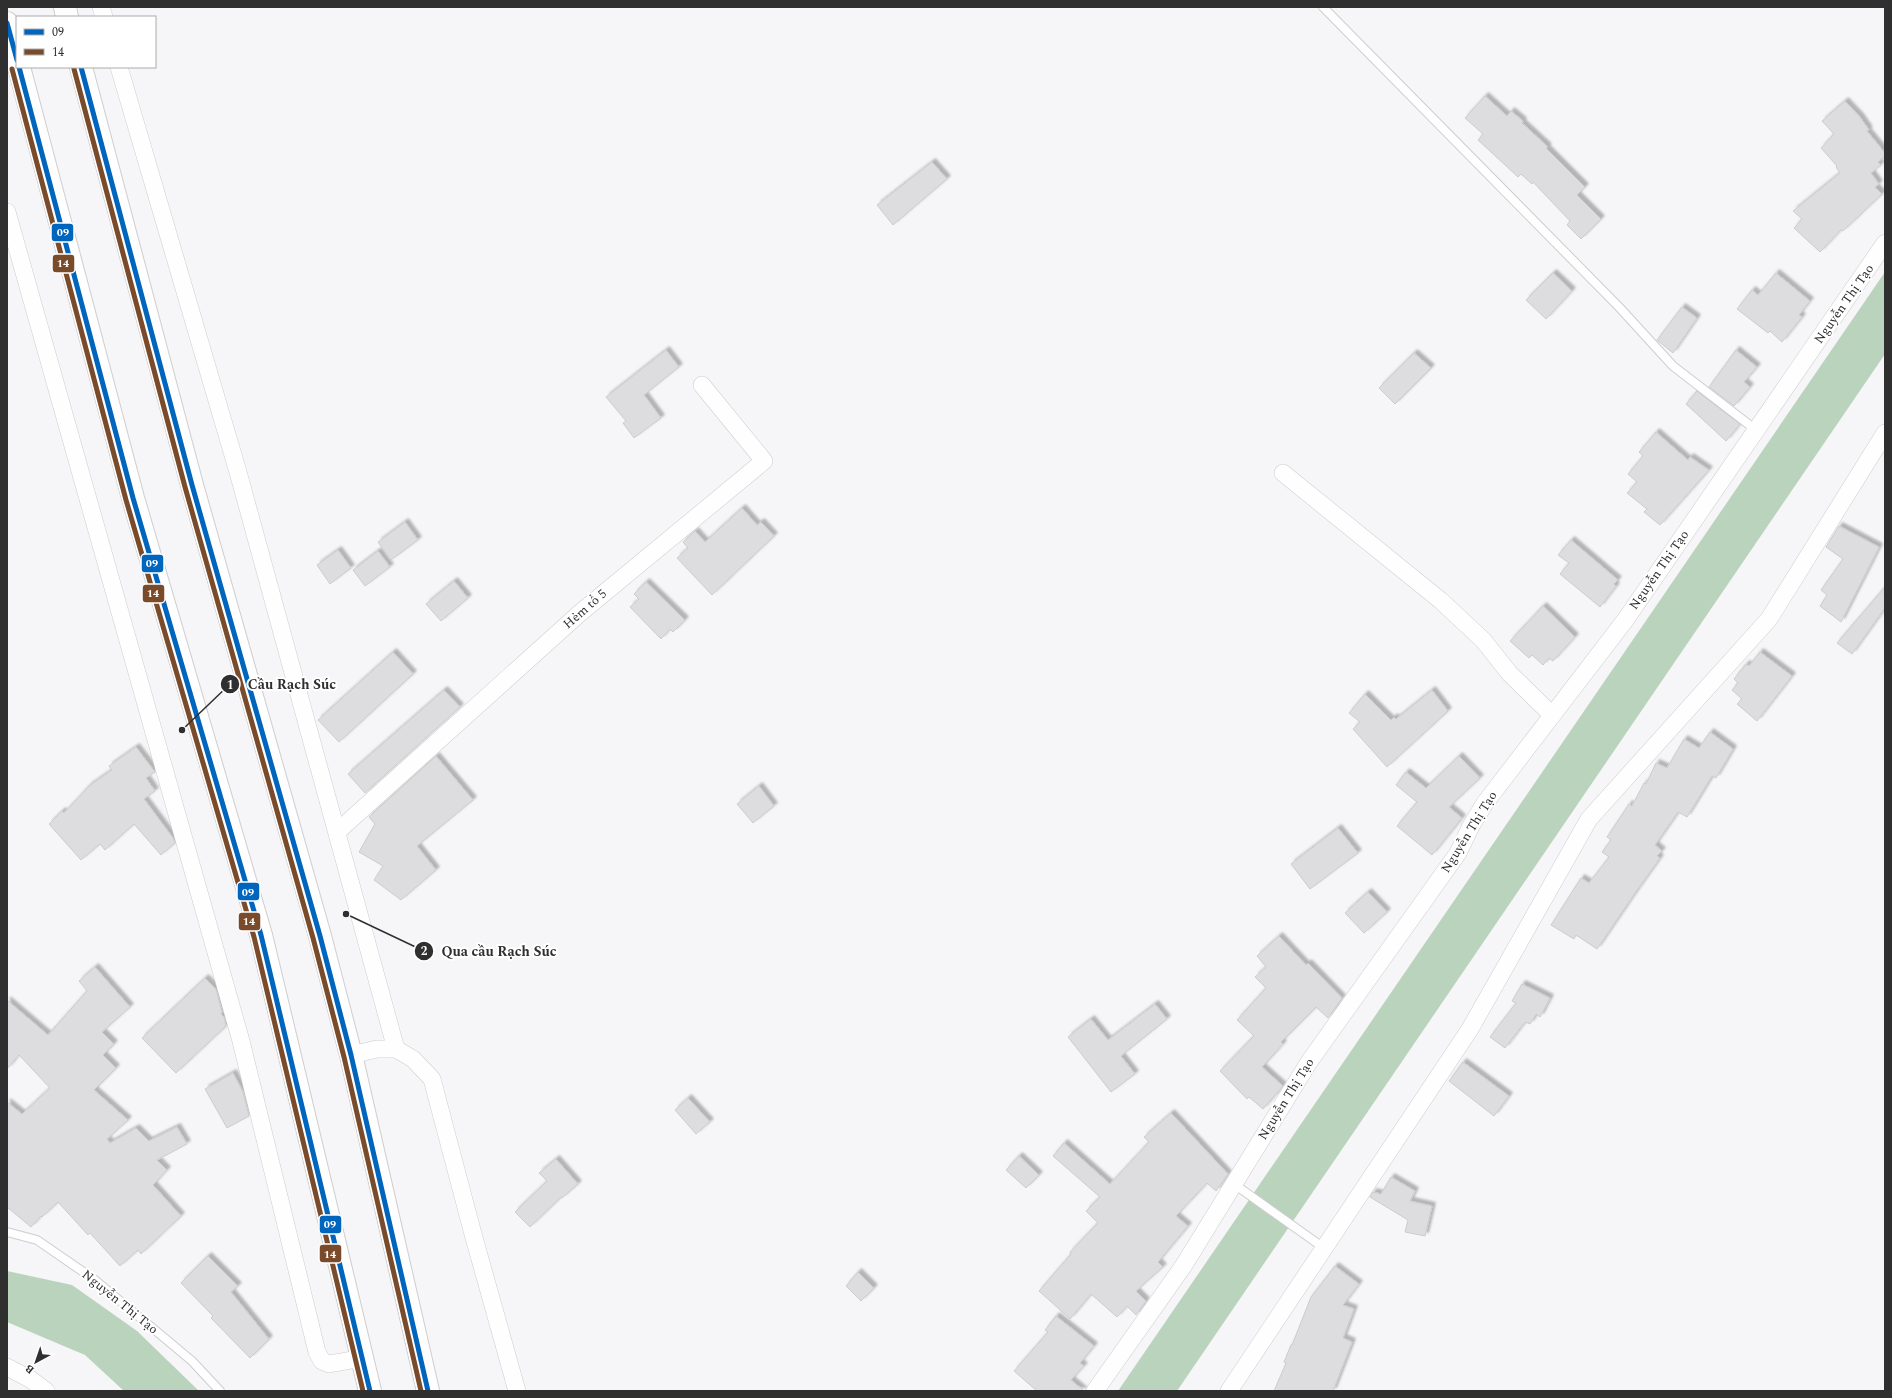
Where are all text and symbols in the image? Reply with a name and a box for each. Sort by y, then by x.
legend [16,16,156,68]
text: 09 [52,23,64,42]
text: 14 [52,43,64,62]
line badge: 09 [51,223,74,242]
text: 09 [57,224,69,241]
line badge: 14 [52,254,75,273]
text: 14 [57,255,70,272]
street label: Nguyễn Thị Tạo [1809,260,1879,348]
street label: Nguyễn Thị Tạo [1624,526,1694,614]
line badge: 09 [141,554,164,573]
text: 09 [146,555,158,572]
line badge: 14 [142,584,165,603]
street label: Hẻm tổ 5 [559,584,611,634]
text: 14 [147,585,160,602]
callout: Cầu Rạch Súc [220,671,344,697]
text: Cầu Rạch Súc [248,674,336,695]
text: 1 [227,676,233,695]
street label: Nguyễn Thị Tạo [1436,787,1502,877]
line badge: 09 [237,882,260,901]
text: 09 [242,884,254,901]
line badge: 14 [238,912,261,931]
text: 14 [243,913,256,930]
callout: Qua cầu Rạch Súc [414,938,565,964]
text: Qua cầu Rạch Súc [441,941,557,962]
text: 2 [421,942,428,961]
street label: Nguyễn Thị Tạo [1253,1054,1319,1144]
line badge: 09 [319,1215,342,1234]
text: 09 [324,1216,336,1233]
line badge: 14 [319,1244,342,1263]
text: 14 [324,1246,337,1263]
street label: Nguyễn Thị Tạo [77,1265,163,1339]
north arrow [16,1342,56,1382]
text: B [21,1360,38,1378]

